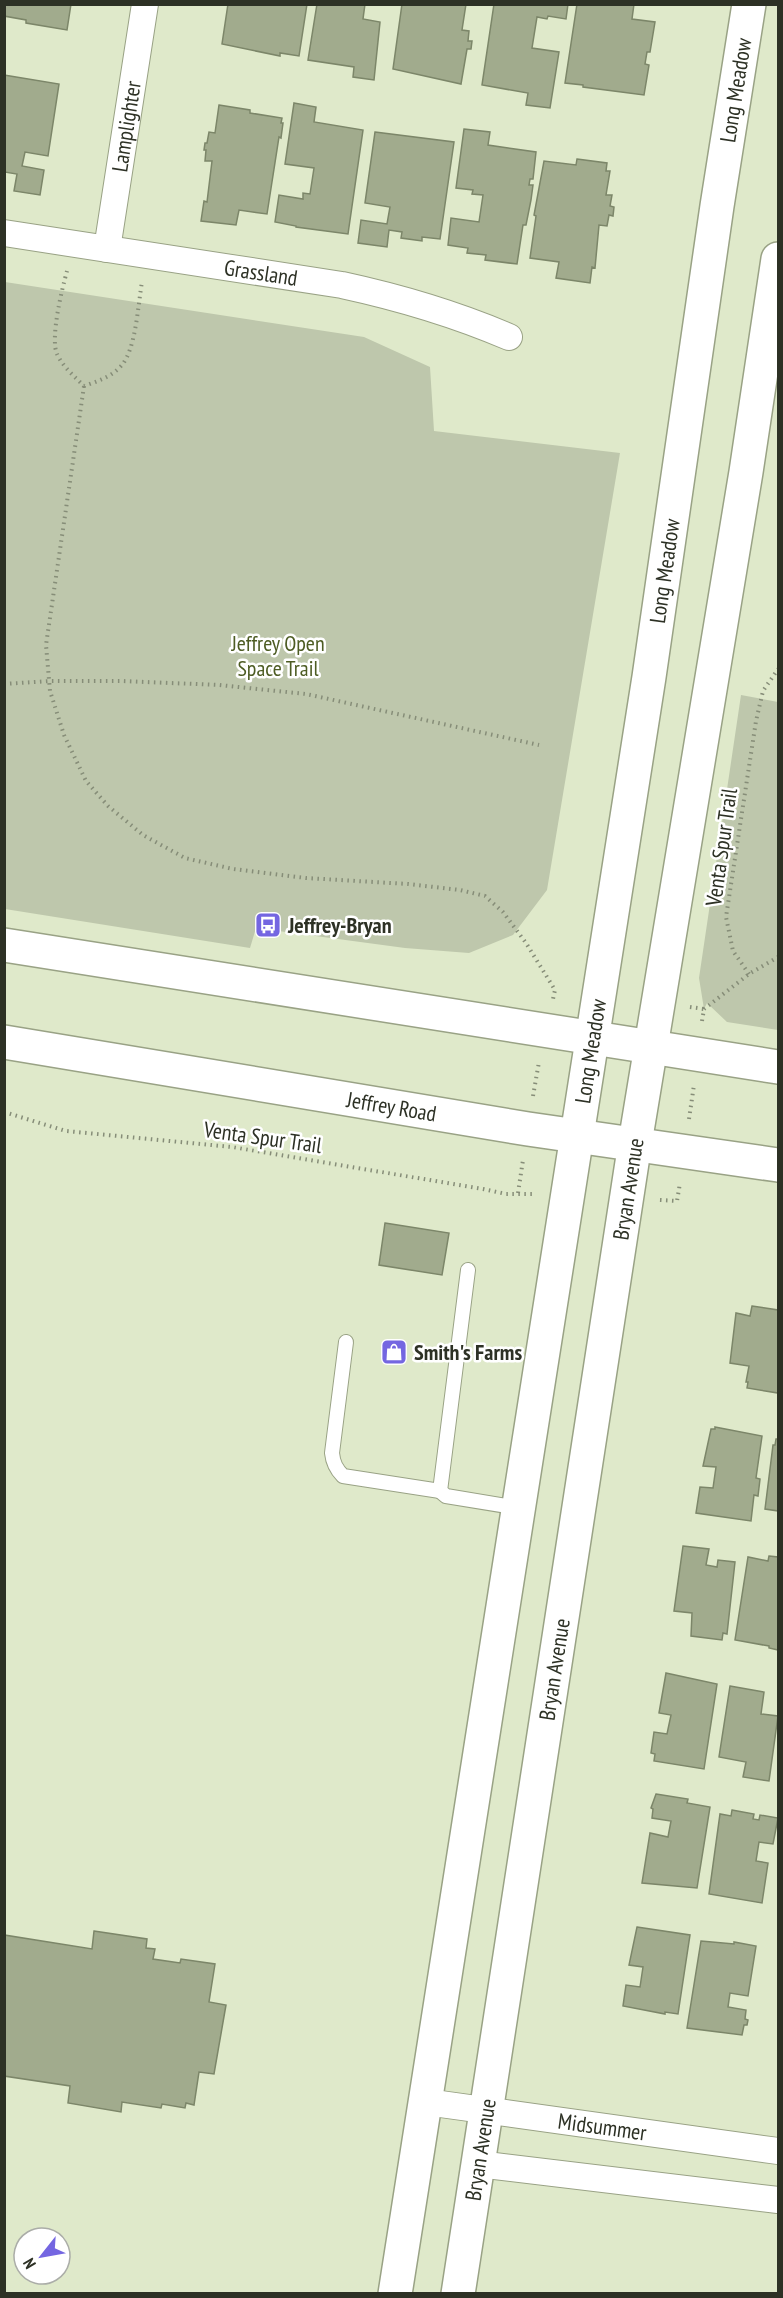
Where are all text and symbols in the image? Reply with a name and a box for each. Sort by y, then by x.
street label: Long Meadow [713,36,757,144]
street label: Lamplighter [105,79,147,174]
street label: Grassland [222,253,300,292]
street label: Long Meadow [643,517,686,625]
park label: Jeffrey Open Space Trail [230,629,325,682]
street label: Venta Spur Trail [699,785,743,909]
bus stop icon: Jeffrey-Bryan [253,910,283,940]
place label: Jeffrey-Bryan [287,911,392,939]
street label: Long Meadow [568,997,612,1105]
street label: Jeffrey Road [344,1085,439,1128]
street label: Venta Spur Trail [201,1115,325,1159]
street label: Bryan Avenue [606,1136,650,1242]
shop icon: Smith's Farms [379,1337,409,1367]
place label: Smith's Farms [414,1338,522,1366]
street label: Bryan Avenue [532,1616,576,1722]
street label: Bryan Avenue [459,2097,502,2203]
street label: Midsummer [556,2107,648,2147]
north arrow [12,2226,72,2286]
text: N [18,2255,40,2273]

